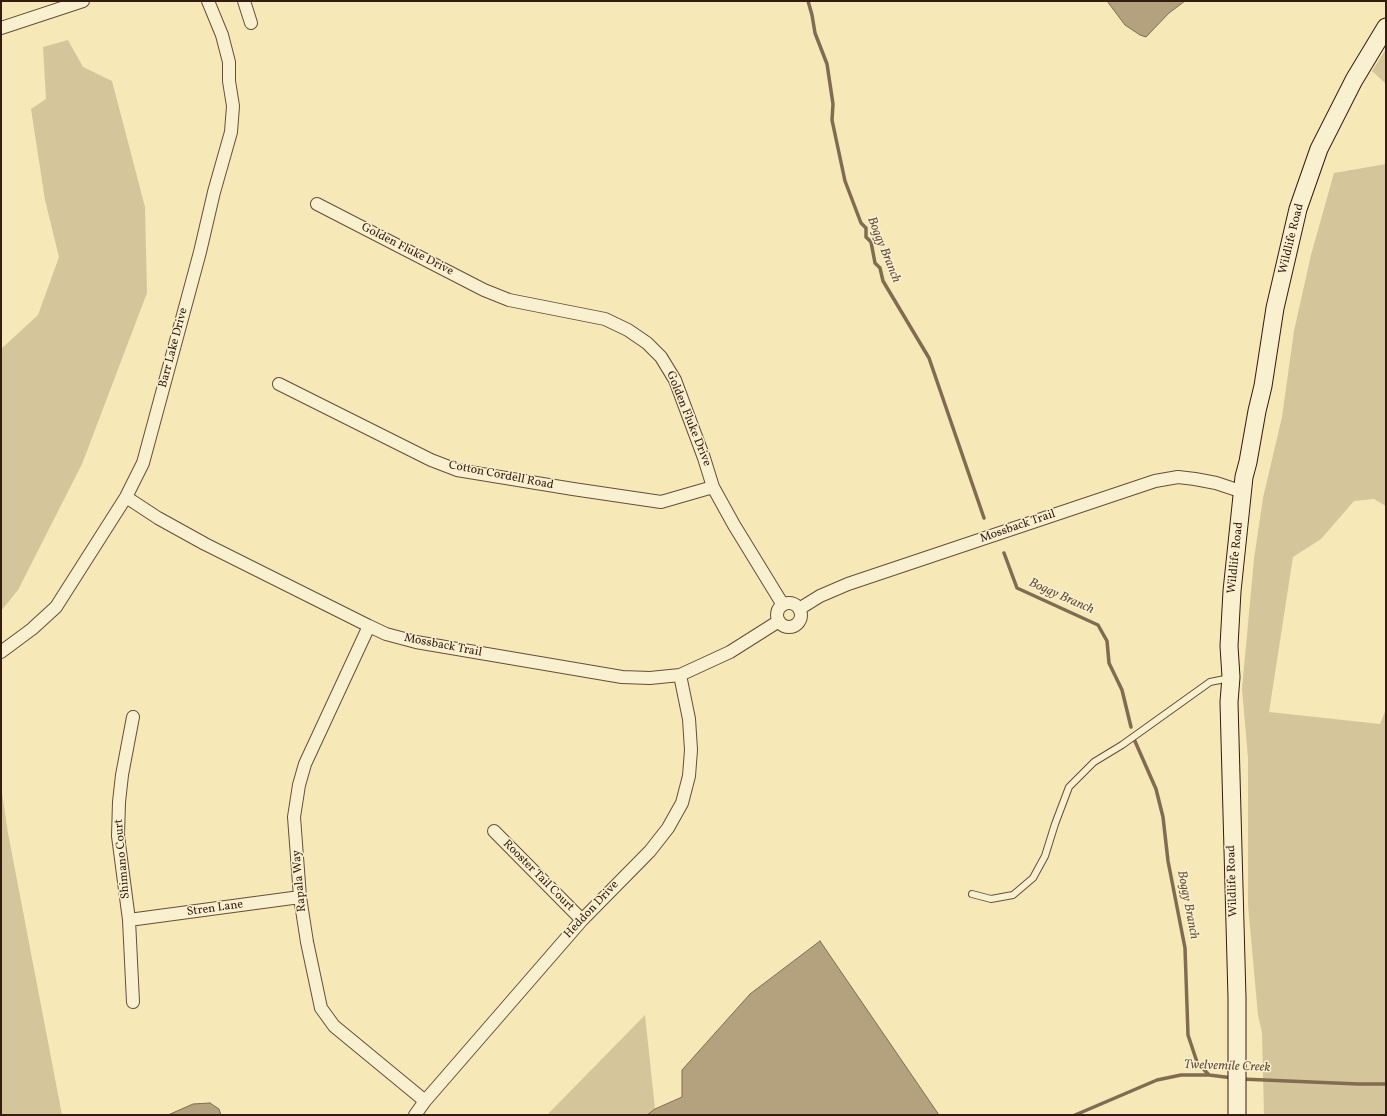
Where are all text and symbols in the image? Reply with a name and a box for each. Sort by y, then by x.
street label: Wildlife Road [1276,202,1308,276]
water label: Boggy Branch [863,215,903,285]
street label: Golden Fluke Drive [359,221,455,279]
street label: Barr Lake Drive [156,306,192,390]
street label: Golden Fluke Drive [662,369,714,469]
street label: Cotton Cordell Road [447,459,555,493]
street label: Mossback Trail [978,507,1058,547]
street label: Wildlife Road [1225,521,1247,595]
water label: Boggy Branch [1026,576,1096,618]
street label: Mossback Trail [403,631,483,661]
street label: Shimano Court [112,818,134,900]
street label: Rooster Tail Court [499,837,577,915]
street label: Wildlife Road [1225,845,1241,917]
street label: Rapala Way [290,849,310,913]
water label: Boggy Branch [1173,869,1201,941]
street label: Heddon Drive [562,878,622,942]
street label: Stren Lane [186,898,244,920]
water label: Twelvemile Creek [1183,1058,1271,1076]

